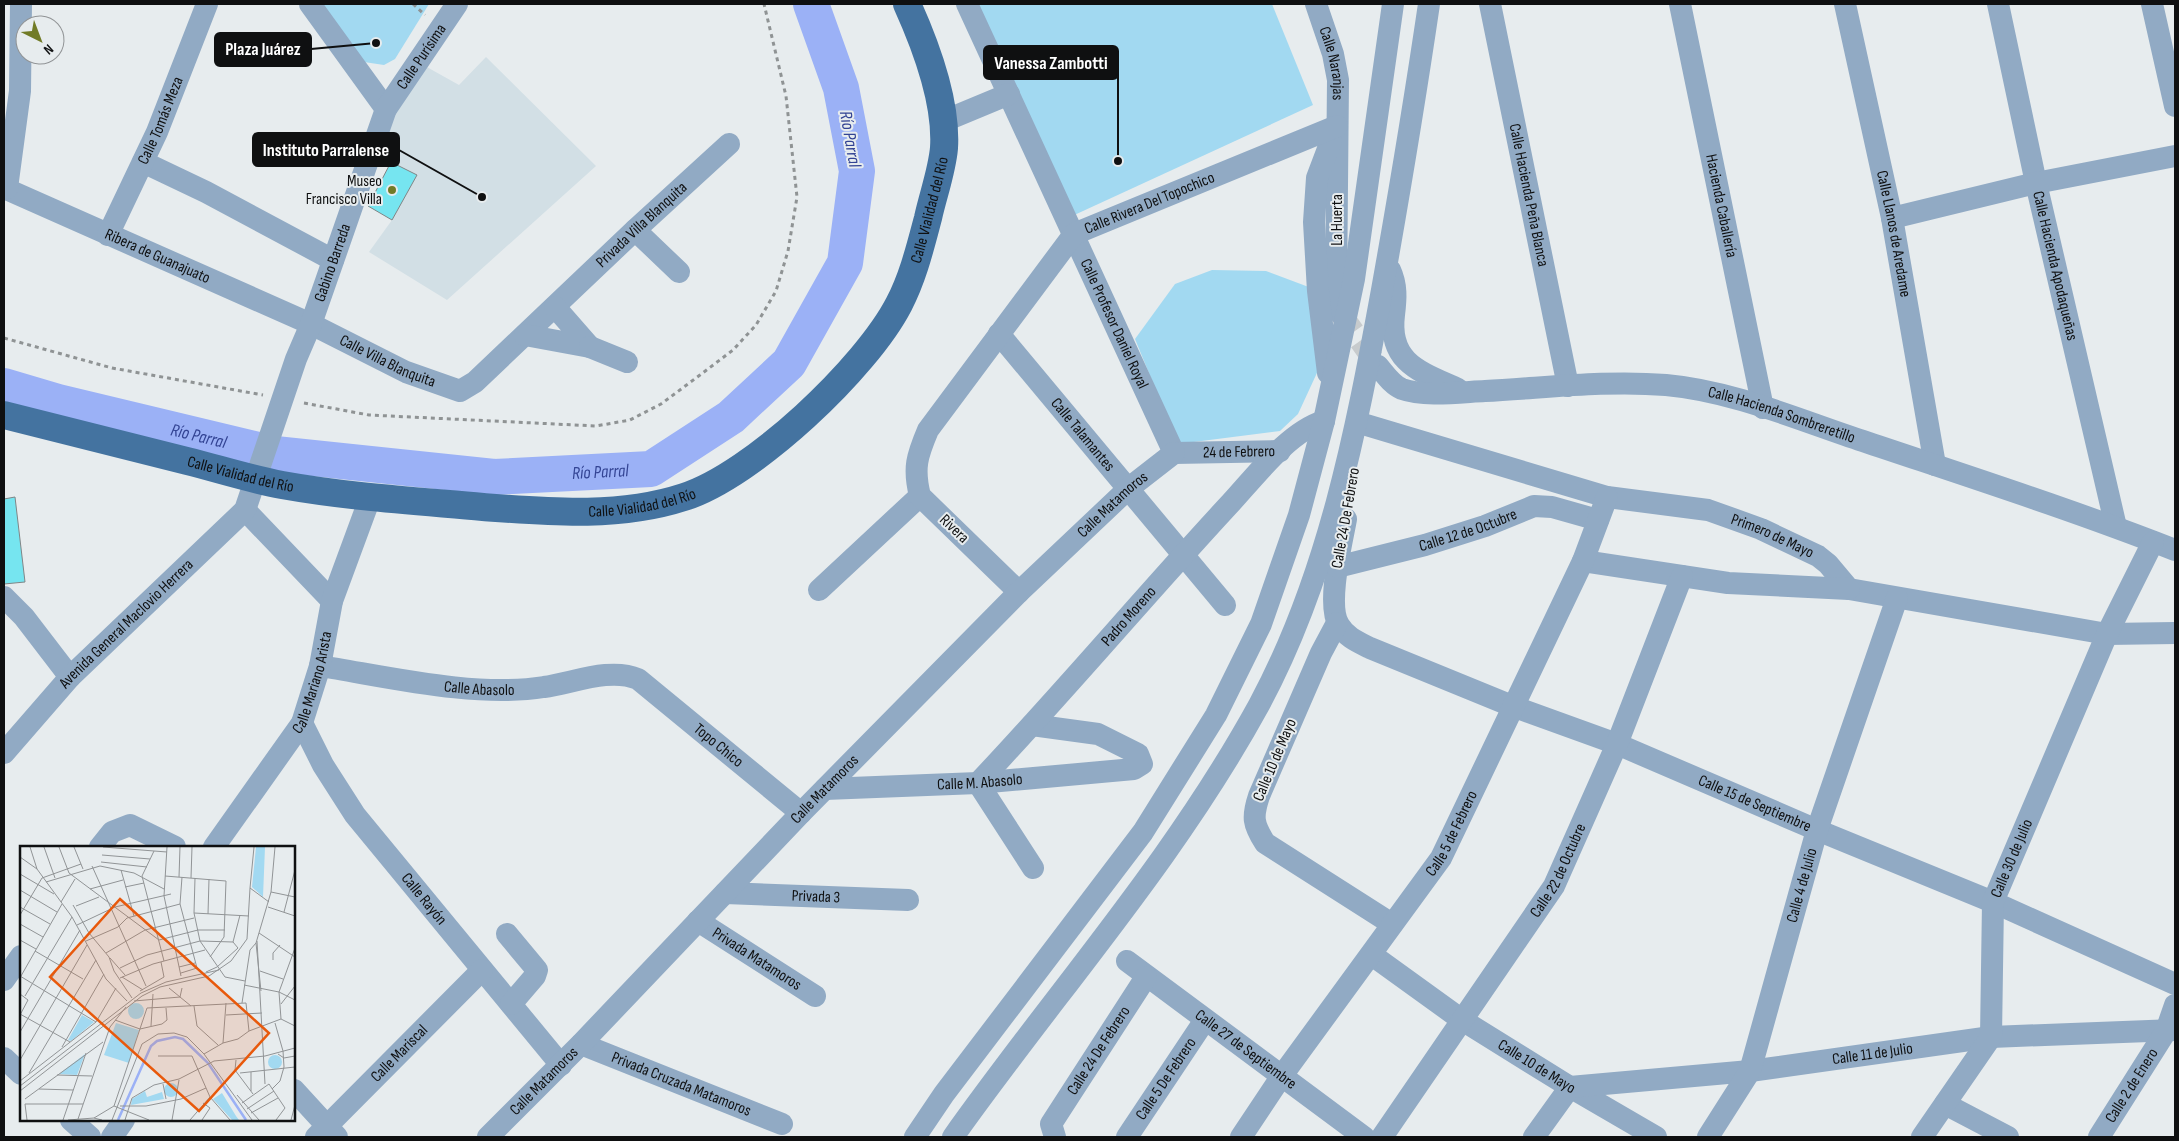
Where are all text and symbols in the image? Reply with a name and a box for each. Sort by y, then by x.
north arrow [15,15,65,65]
street label: Calle Purísima [393,20,450,93]
street label: Calle Naranjas [1315,24,1348,101]
callout: Plaza Juárez [215,33,311,66]
text: Plaza Juárez [225,39,301,60]
text: N [40,40,57,58]
callout: Vanessa Zambotti [984,46,1118,79]
text: Vanessa Zambotti [994,53,1108,74]
street label: Calle Tomás Meza [134,74,187,167]
water label: Río Parral [835,109,865,169]
street label: Calle Hacienda Peña Blanca [1505,122,1553,268]
callout: Instituto Parralense [253,133,399,166]
text: Instituto Parralense [263,140,389,161]
street label: Hacienda Caballería [1702,152,1741,259]
street label: Calle Vialidad del Río [906,155,952,266]
street label: Calle Rivera Del Topochico [1082,168,1217,238]
street label: Calle Llanos de Aredame [1872,169,1915,299]
place label: Museo Francisco Villa [306,172,382,209]
street label: Privada Villa Blanquita [592,178,691,271]
marker: Museo Francisco Villa [386,184,398,196]
street label: Calle Hacienda Apodaqueñas [2029,189,2082,343]
street label: La Huerta [1328,194,1347,246]
street label: Gabino Barreda [310,221,355,304]
street label: Ribera de Guanajuato [102,224,213,288]
street label: Calle Profesor Daniel Royal [1076,256,1153,392]
street label: Calle Villa Blanquita [336,331,438,391]
street label: Calle Hacienda Sombreretillo [1706,382,1858,447]
street label: Calle Talamantes [1047,394,1119,475]
water label: Río Parral [169,419,229,453]
street label: 24 de Febrero [1203,442,1275,462]
street label: Calle Vialidad del Río [185,452,295,496]
water label: Río Parral [571,460,630,484]
street label: Calle 24 De Febrero [1328,466,1364,570]
street label: Calle Matamoros [1073,467,1152,541]
street label: Calle Vialidad del Río [588,484,699,521]
street label: Calle 12 de Octubre [1417,505,1520,556]
street label: Primero de Mayo [1729,510,1817,562]
street label: Rivera [935,511,973,547]
street label: Avenida General Maclovio Herrera [54,555,197,693]
street label: Padro Moreno [1097,582,1160,650]
street label: Calle Mariano Arista [288,630,336,737]
street label: Calle Abasolo [443,677,515,700]
street label: Calle 10 de Mayo [1249,716,1301,804]
street label: Topo Chico [690,719,747,771]
street label: Calle Matamoros [787,751,863,828]
street label: Calle M. Abasolo [937,770,1023,794]
street label: Calle 15 de Septiembre [1696,771,1814,836]
street label: Calle 5 de Febrero [1421,787,1481,880]
street label: Calle 30 de Julio [1986,816,2037,900]
street label: Calle 22 de Octubre [1526,821,1590,921]
inset map [20,846,295,1121]
street label: Calle 4 de Julio [1782,846,1821,925]
street label: Calle Rayón [397,869,451,929]
street label: Privada 3 [791,886,841,907]
street label: Privada Matamoros [709,923,805,994]
street label: Calle 24 De Febrero [1063,1003,1134,1099]
street label: Calle 27 de Septiembre [1191,1005,1300,1093]
street label: Calle Mariscal [367,1021,432,1086]
street label: Calle 5 De Febrero [1132,1034,1200,1124]
street label: Calle 10 de Mayo [1494,1035,1579,1098]
street label: Calle 11 de Julio [1831,1039,1914,1069]
street label: Calle Matamoros [506,1043,582,1119]
street label: Calle 2 de Enero [2101,1045,2162,1126]
street label: Privada Cruzada Matamoros [609,1048,754,1120]

